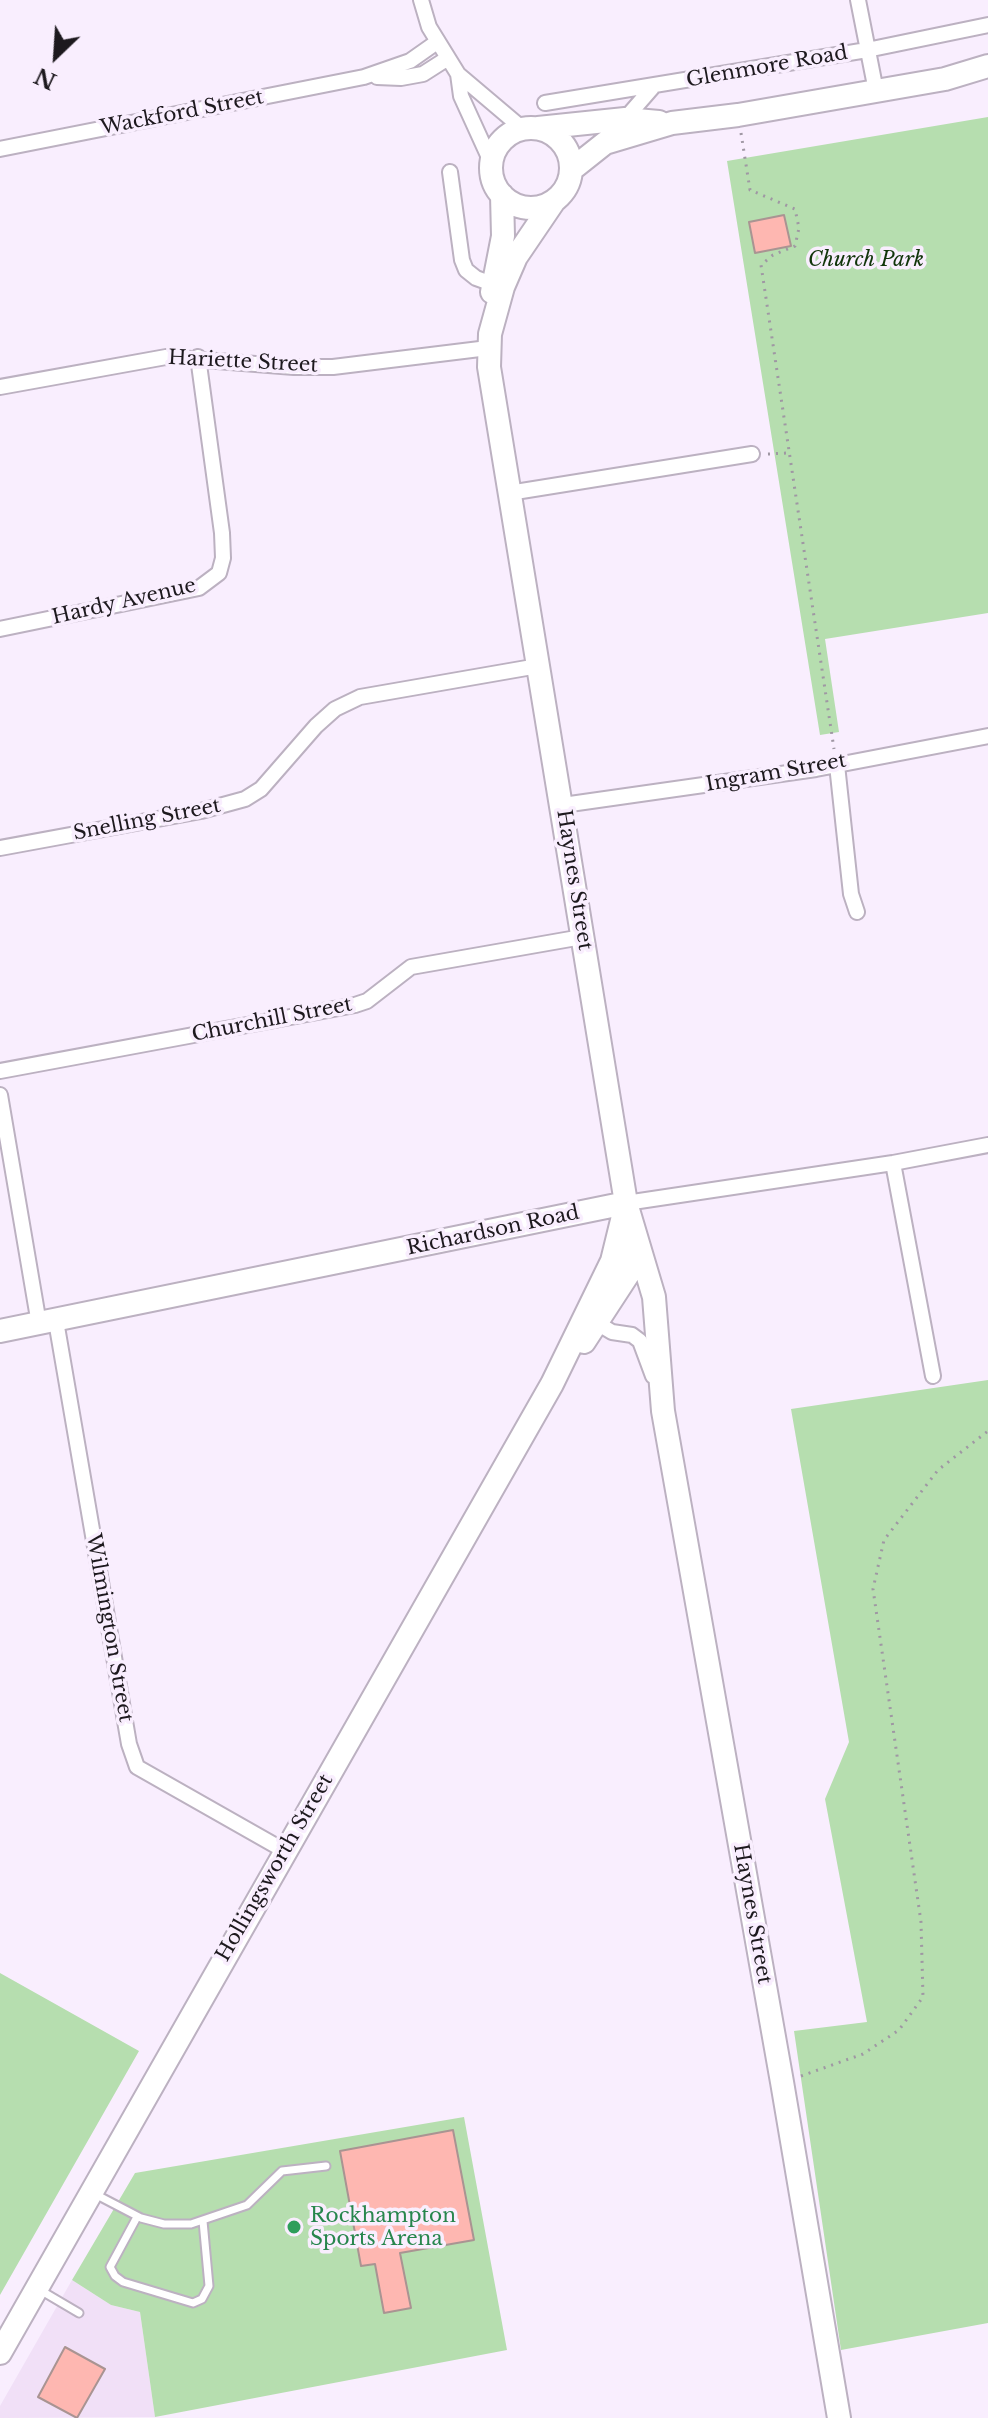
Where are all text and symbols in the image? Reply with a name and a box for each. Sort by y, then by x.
north arrow [16,16,96,96]
street label: Glenmore Road [684,41,850,93]
text: N [31,62,61,95]
street label: Wackford Street [98,85,266,141]
park label: Church Park [808,248,924,272]
street label: Hariette Street [168,346,318,378]
street label: Hardy Avenue [50,574,198,630]
street label: Ingram Street [704,749,848,797]
street label: Snelling Street [71,794,223,846]
street label: Haynes Street [551,808,597,952]
street label: Churchill Street [190,993,354,1047]
street label: Richardson Road [404,1201,582,1261]
street label: Wilmington Street [81,1532,137,1724]
street label: Hollingsworth Street [212,1770,338,1966]
street label: Haynes Street [728,1842,776,1986]
place label: Rockhampton Sports Arena [310,2204,456,2251]
marker: Rockhampton Sports Arena [285,2218,303,2236]

